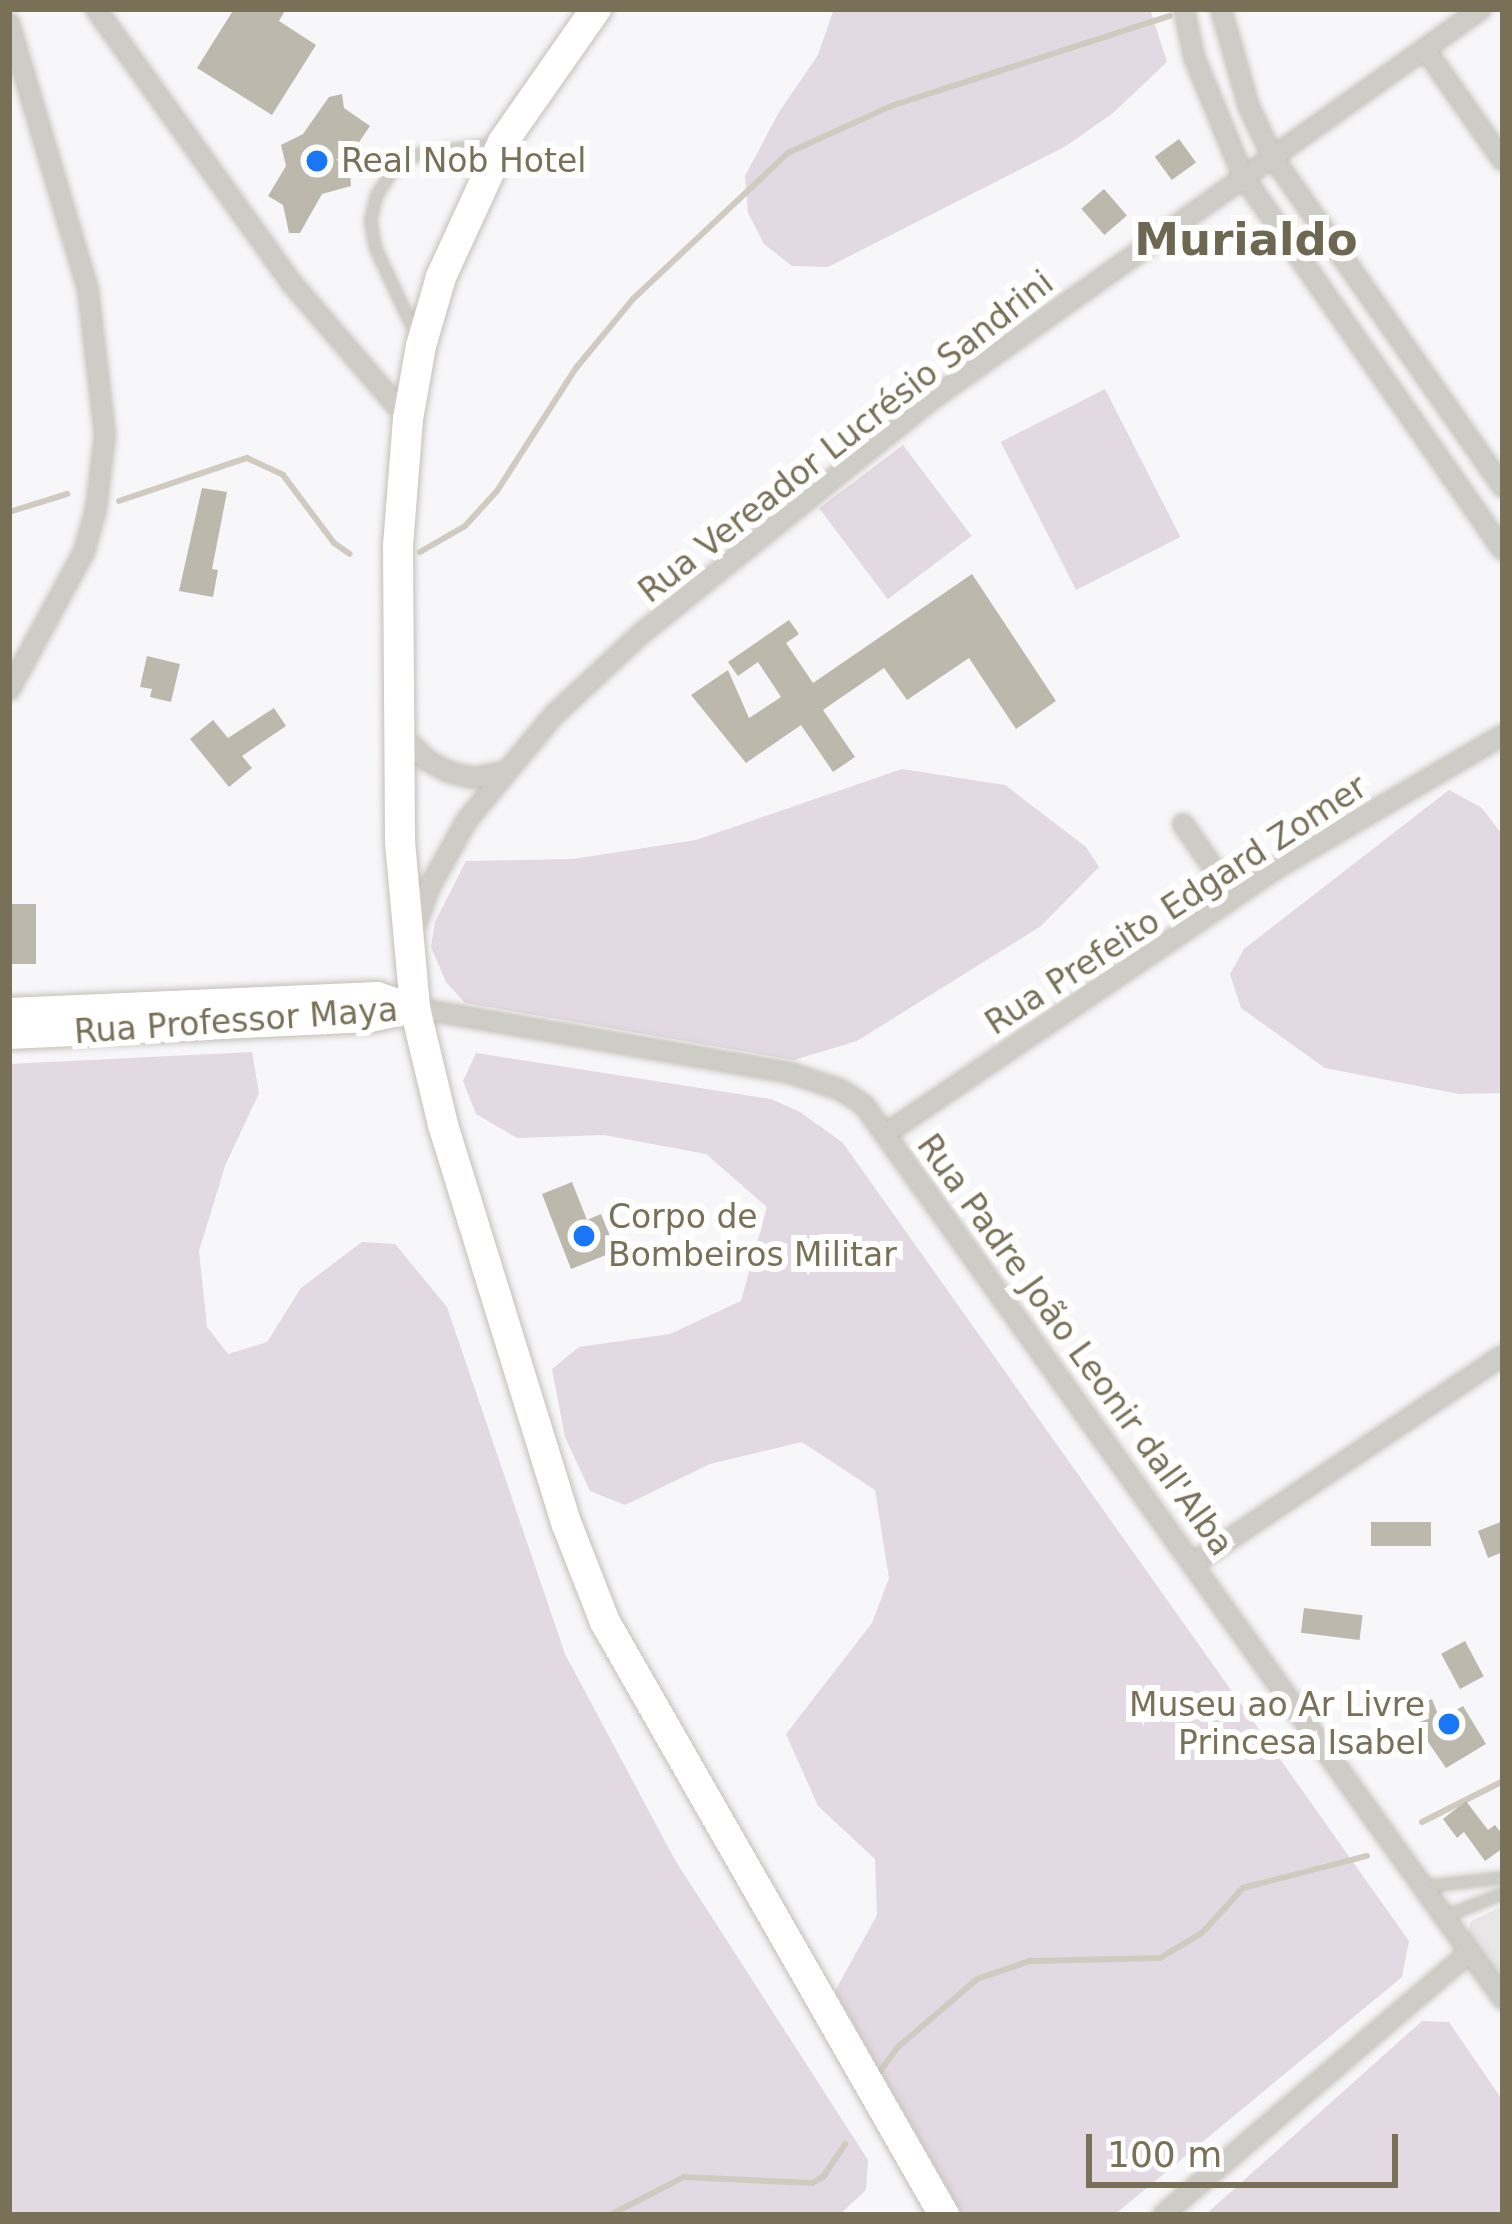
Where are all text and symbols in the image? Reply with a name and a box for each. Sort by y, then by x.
place label: Real Nob Hotel [341,141,586,181]
marker: Real Nob Hotel [304,148,330,174]
district label: Murialdo [1134,213,1358,267]
street label: Rua Vereador Lucrésio Sandrini [631,263,1061,611]
street label: Rua Prefeito Edgard Zomer [978,767,1374,1043]
street label: Rua Professor Maya [73,990,399,1052]
street label: Rua Padre João Leonir dall'Alba [909,1127,1241,1563]
place label: Corpo de Bombeiros Militar [608,1197,897,1275]
marker: Corpo de Bombeiros Militar [571,1223,597,1249]
place label: Museu ao Ar Livre Princesa Isabel [1129,1685,1425,1763]
marker: Museu ao Ar Livre Princesa Isabel [1436,1711,1462,1737]
scale bar [1092,2110,1404,2184]
text: 100 m [1107,2134,1222,2175]

